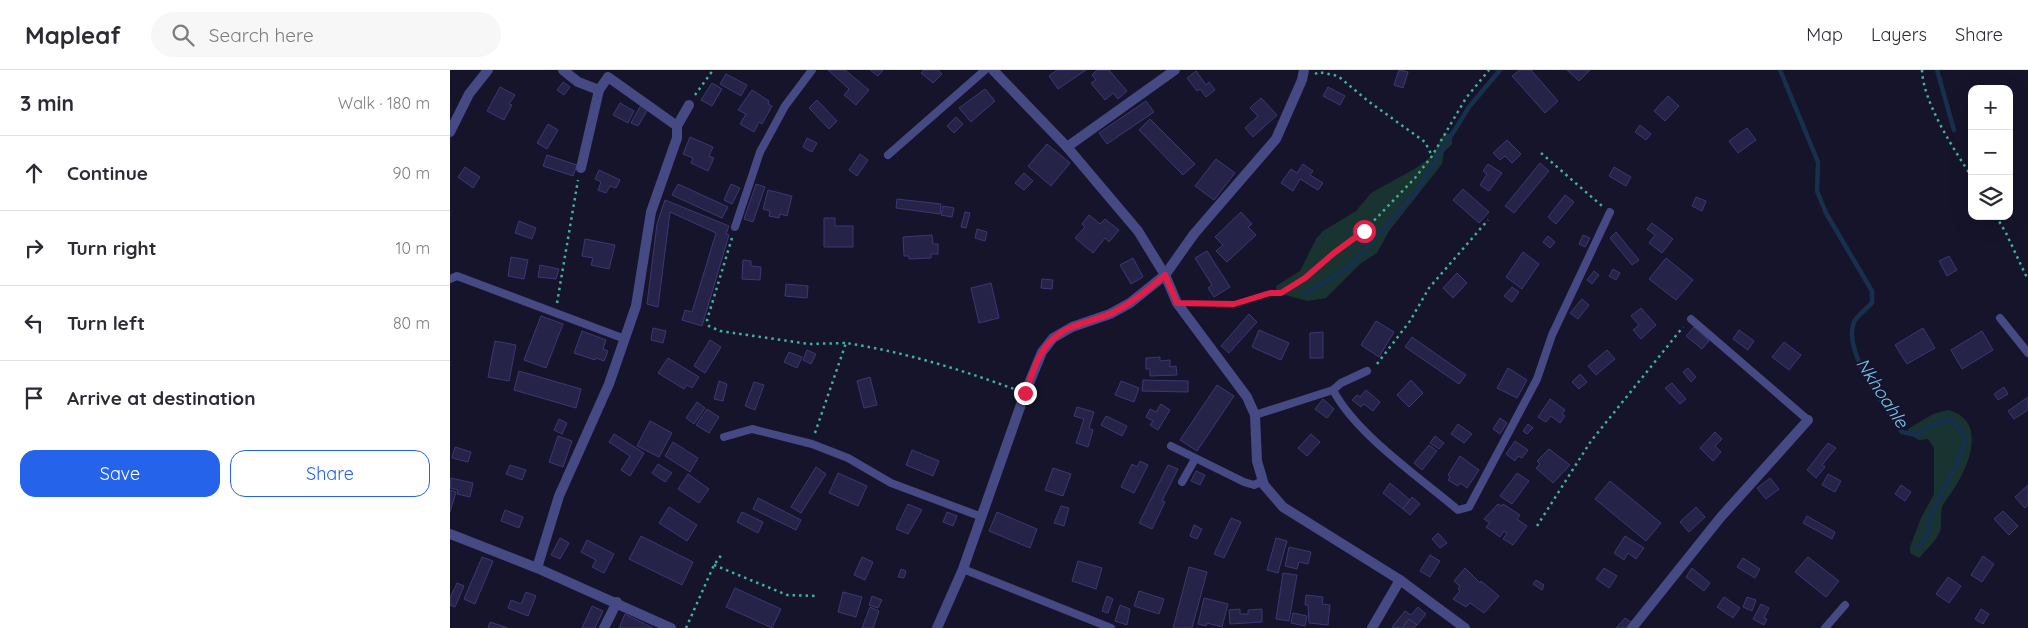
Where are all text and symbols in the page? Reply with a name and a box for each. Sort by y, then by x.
search box [151,12,501,57]
text: Mapleaf [25,20,121,50]
icon: search [169,21,197,49]
text: Search here [209,23,314,47]
text: Map [1806,23,1843,46]
text: Layers [1871,23,1927,46]
text: Share [1955,23,2003,46]
map controls [1968,85,2013,220]
button: + [1968,85,2013,130]
text: 3 min [20,90,74,116]
text: Walk · 180 m [338,93,430,113]
button: − [1968,130,2013,175]
icon: ahead [20,159,48,187]
text: Continue [67,161,148,185]
text: 90 m [393,163,430,183]
button: layers [1968,175,2013,220]
route start [1353,220,1376,243]
icon: right [20,234,48,262]
text: Turn right [67,236,156,260]
text: 10 m [396,238,430,258]
icon: left [20,309,48,337]
text: Turn left [67,311,145,335]
text: 80 m [393,313,430,333]
water label: Nkhoahle [1851,353,1914,433]
route end [1014,382,1037,405]
icon: arrive [20,384,48,412]
text: Arrive at destination [67,386,256,410]
button: Save [20,450,220,497]
button: Share [230,450,430,497]

